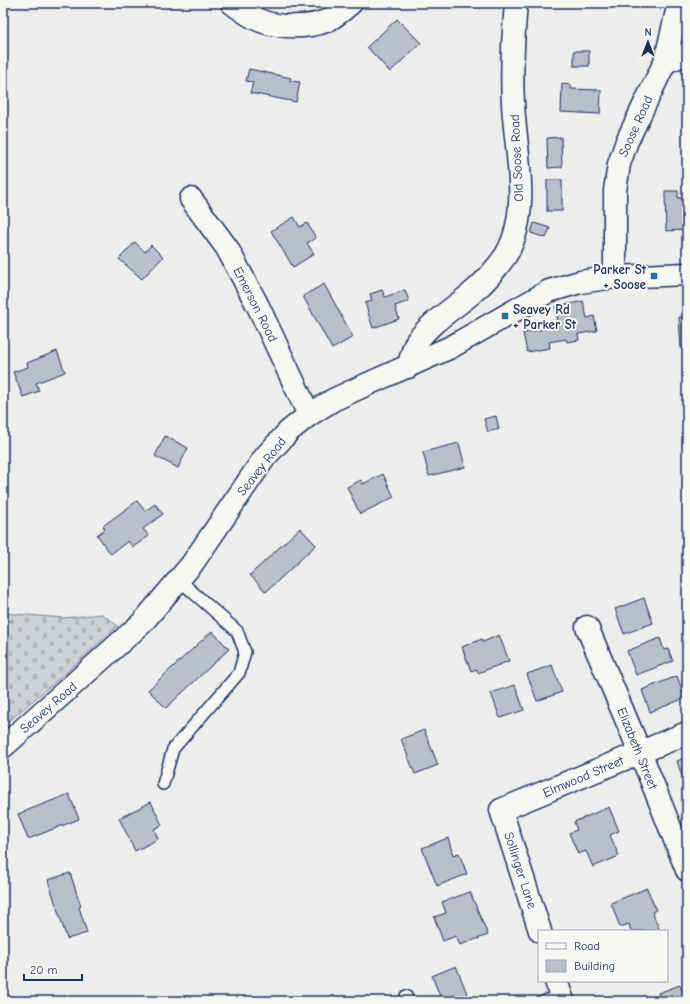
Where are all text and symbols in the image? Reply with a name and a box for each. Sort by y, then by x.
north arrow [628,22,668,62]
text: N [644,26,652,39]
street label: Soose Road [615,93,656,159]
street label: Old Soose Road [507,114,526,202]
place label: Parker St + Soose [593,262,647,292]
street label: Emerson Road [230,264,281,344]
marker: Parker St + Soose [649,271,659,281]
place label: Seavey Rd + Parker St [513,302,577,332]
marker: Seavey Rd + Parker St [500,311,510,321]
street label: Seavey Road [234,434,289,499]
street label: Seavey Road [17,679,80,736]
street label: Elizabeth Street [614,705,661,792]
street label: Elmwood Street [540,752,627,800]
street label: Sollinger Lane [501,830,540,911]
legend [538,930,668,982]
text: Road [574,939,600,953]
scale bar [24,956,82,982]
text: Building [574,959,615,973]
text: 20 m [30,963,58,977]

